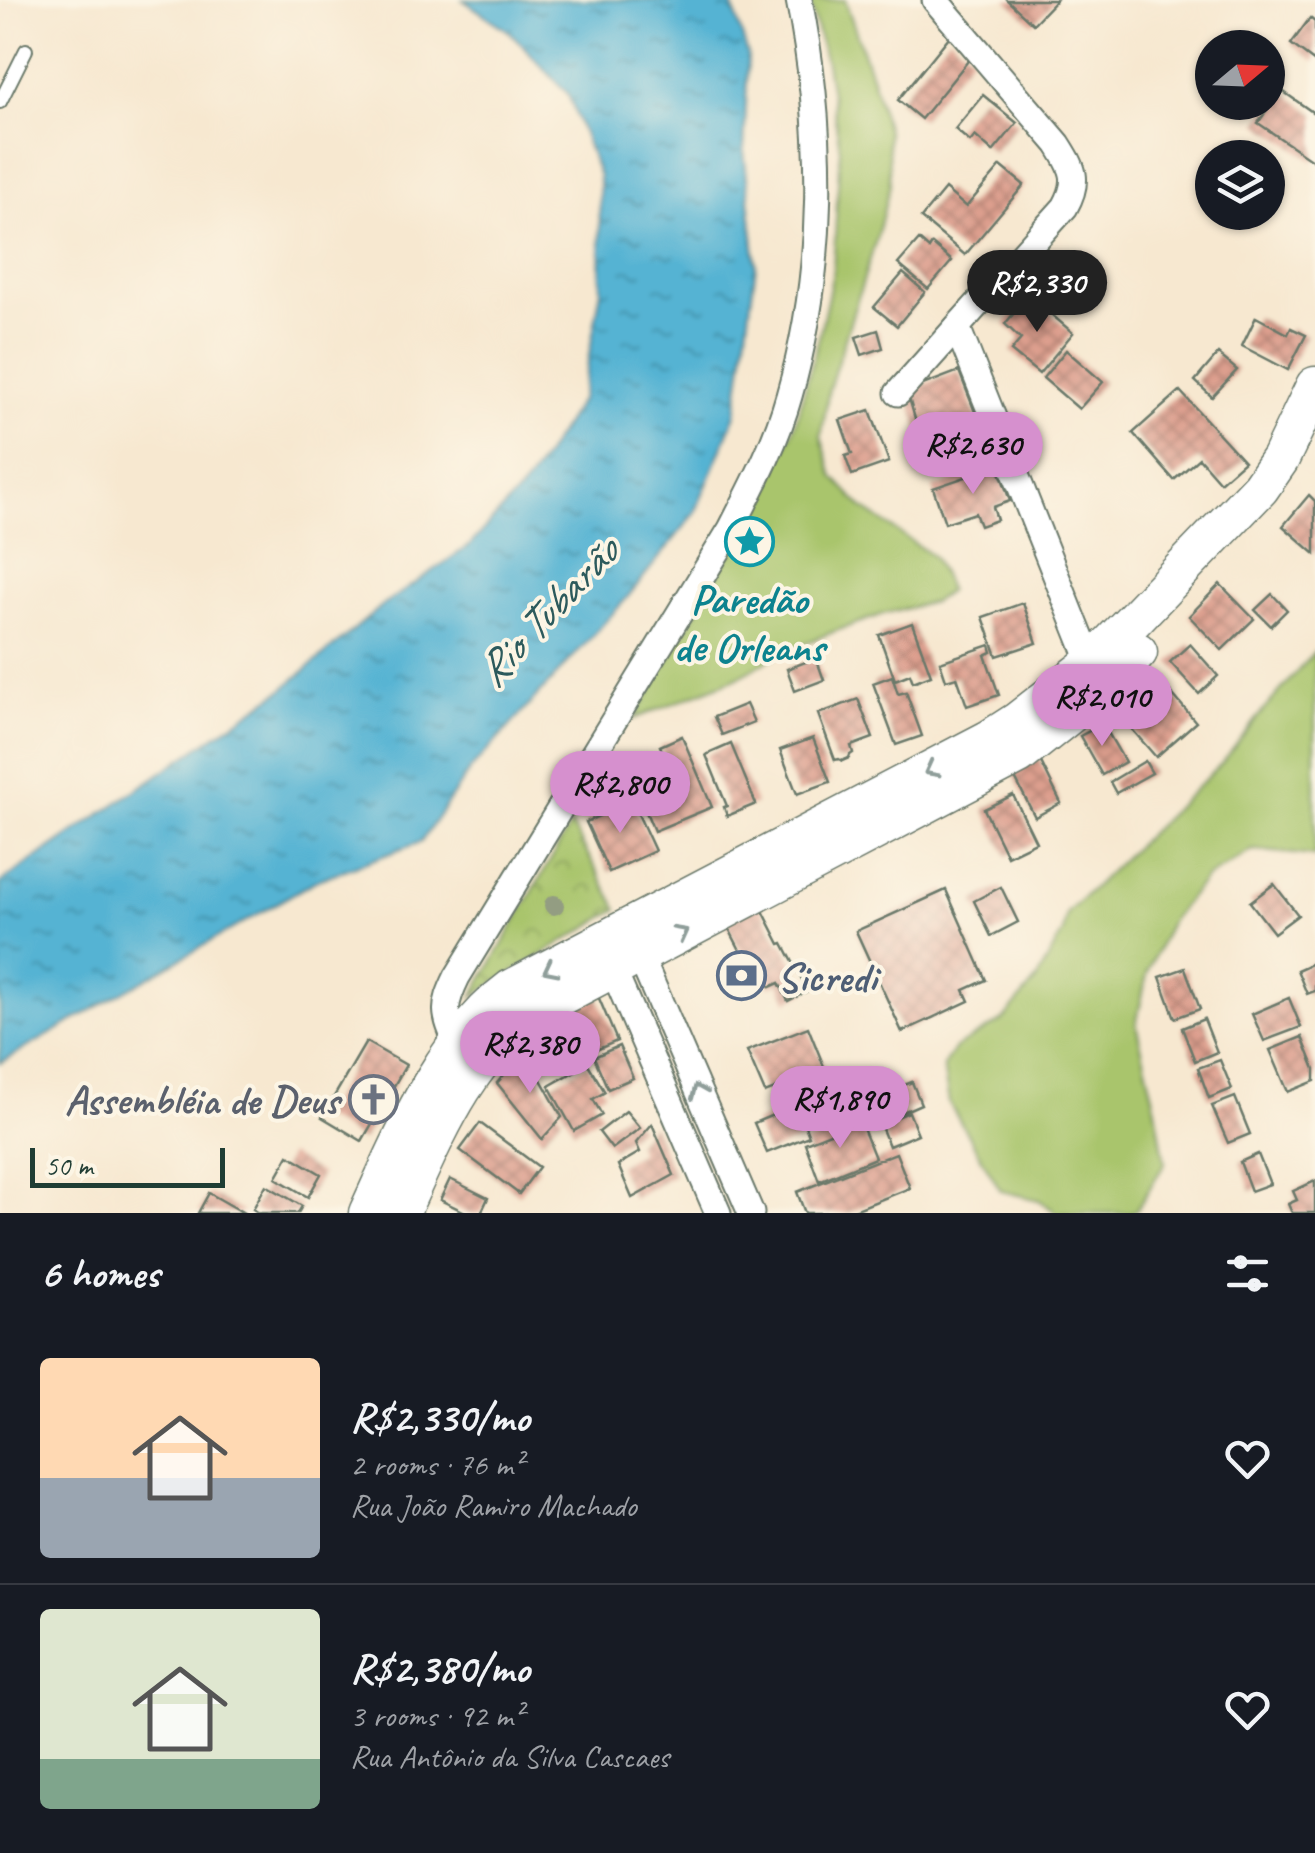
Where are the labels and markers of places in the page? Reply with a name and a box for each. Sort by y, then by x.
pin: R$2,330 [945,250,1129,335]
pin: R$2,630 [881,412,1065,497]
place icon: Paredão de Orleans [723,516,775,568]
place label: Paredão de Orleans [674,573,829,674]
pin: R$2,010 [1010,664,1194,749]
pin: R$2,800 [528,751,712,836]
bank icon: Sicredi [716,950,768,1002]
place label: Sicredi [777,951,882,1004]
pin: R$2,380 [438,1011,622,1096]
pin: R$1,890 [748,1066,932,1151]
church icon: Assembléia de Deus [348,1073,400,1125]
place label: Assembléia de Deus [65,1074,343,1127]

